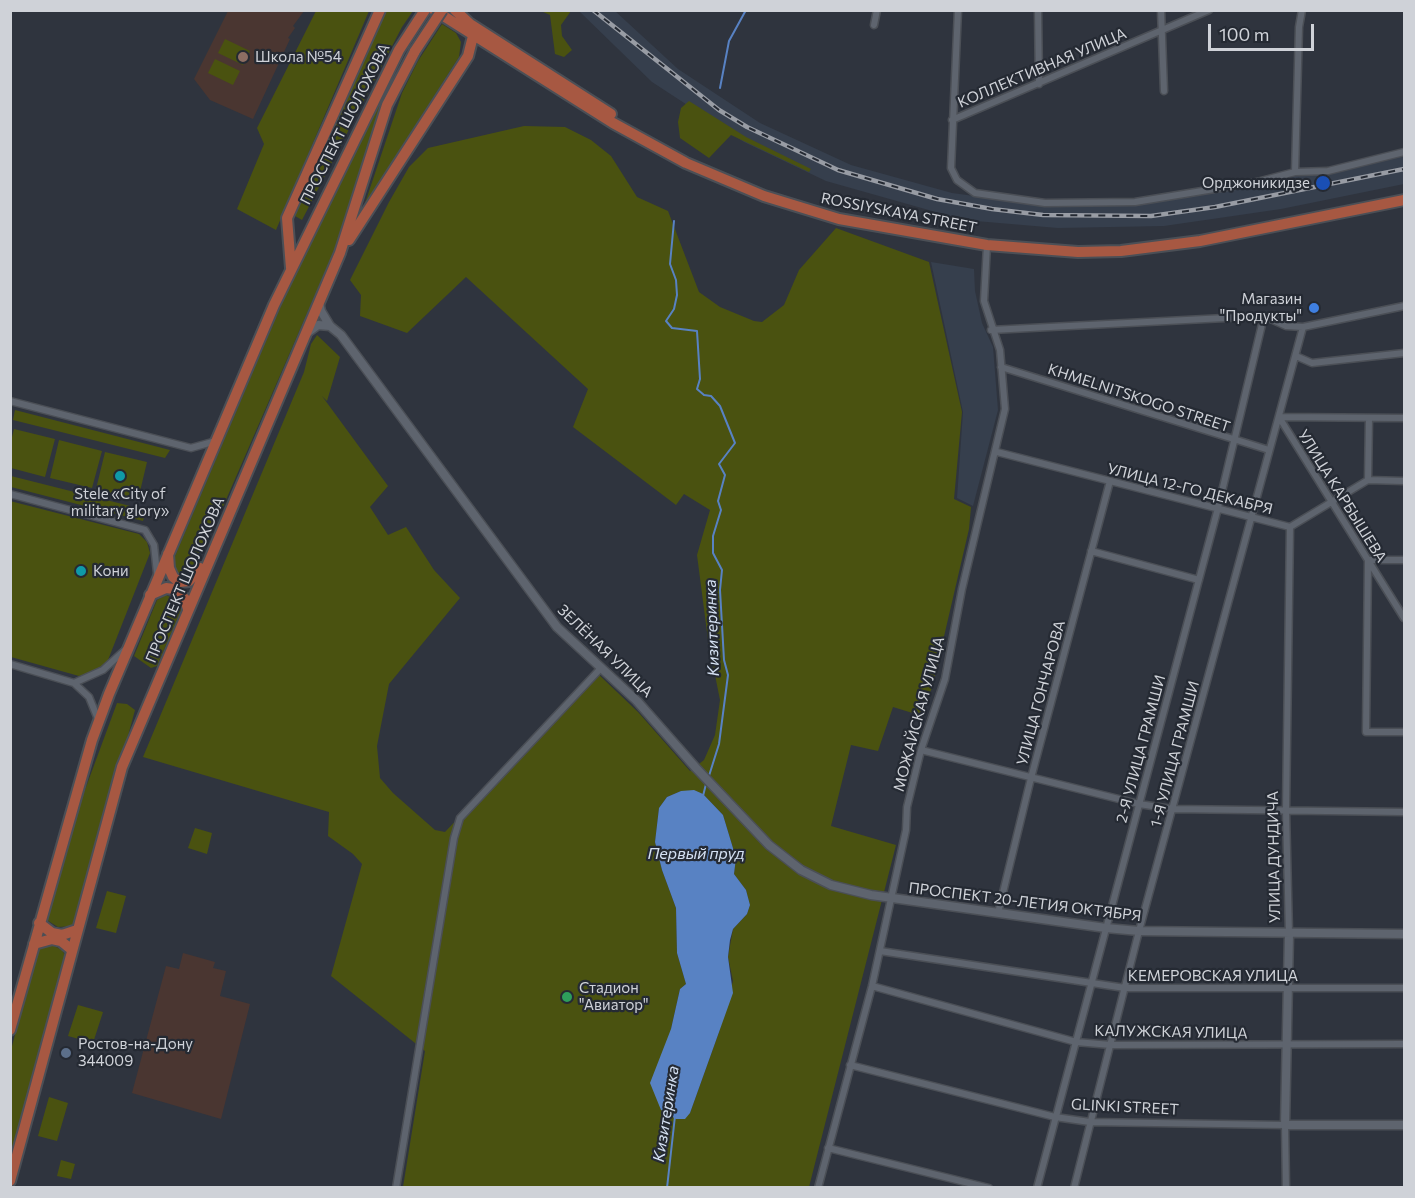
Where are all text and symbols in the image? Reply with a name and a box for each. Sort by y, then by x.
scale bar [1211,12,1318,50]
text: 100 m [1219,23,1269,45]
street label: КОЛЛЕКТИВНАЯ УЛИЦА [955,24,1129,112]
street label: ПРОСПЕКТ ШОЛОХОВА [296,40,394,208]
place label: Школа №54 [255,48,342,66]
marker: Школа №54 [236,50,250,64]
place label: Орджоникидзе [1202,174,1310,192]
marker: Орджоникидзе [1314,174,1332,192]
street label: ROSSIYSKAYA STREET [819,189,979,237]
place label: Магазин "Продукты" [1220,290,1302,325]
marker: Магазин "Продукты" [1307,301,1321,315]
street label: KHMELNITSKOGO STREET [1046,360,1232,436]
street label: УЛИЦА КАРБЫШЕВА [1294,426,1390,566]
street label: УЛИЦА 12-ГО ДЕКАБРЯ [1105,460,1275,518]
marker: Stele «Сity of military glory» [113,469,127,483]
place label: Stele «Сity of military glory» [71,485,169,520]
street label: ПРОСПЕКТ ШОЛОХОВА [142,494,228,666]
place label: Кони [93,562,129,580]
marker: Кони [74,564,88,578]
water label: Кизитеринка [701,579,723,677]
street label: ЗЕЛЁНАЯ УЛИЦА [554,601,656,701]
street label: УЛИЦА ГОНЧАРОВА [1013,618,1069,768]
street label: МОЖАЙСКАЯ УЛИЦА [890,635,948,793]
street label: 2-Я УЛИЦА ГРАМШИ [1113,673,1169,825]
street label: 1-Я УЛИЦА ГРАМШИ [1147,679,1203,829]
street label: УЛИЦА ДУНДИЧА [1264,791,1284,923]
water label: Первый пруд [647,844,745,864]
street label: ПРОСПЕКТ 20-ЛЕТИЯ ОКТЯБРЯ [908,879,1142,925]
street label: КЕМЕРОВСКАЯ УЛИЦА [1128,967,1298,985]
place label: Стадион "Авиатор" [579,979,649,1014]
marker: Стадион "Авиатор" [560,990,574,1004]
street label: КАЛУЖСКАЯ УЛИЦА [1094,1022,1248,1042]
place label: Ростов-на-Дону 344009 [78,1035,193,1070]
marker: Ростов-на-Дону 344009 [59,1046,73,1060]
water label: Кизитеринка [649,1065,683,1163]
street label: GLINKI STREET [1071,1095,1179,1119]

